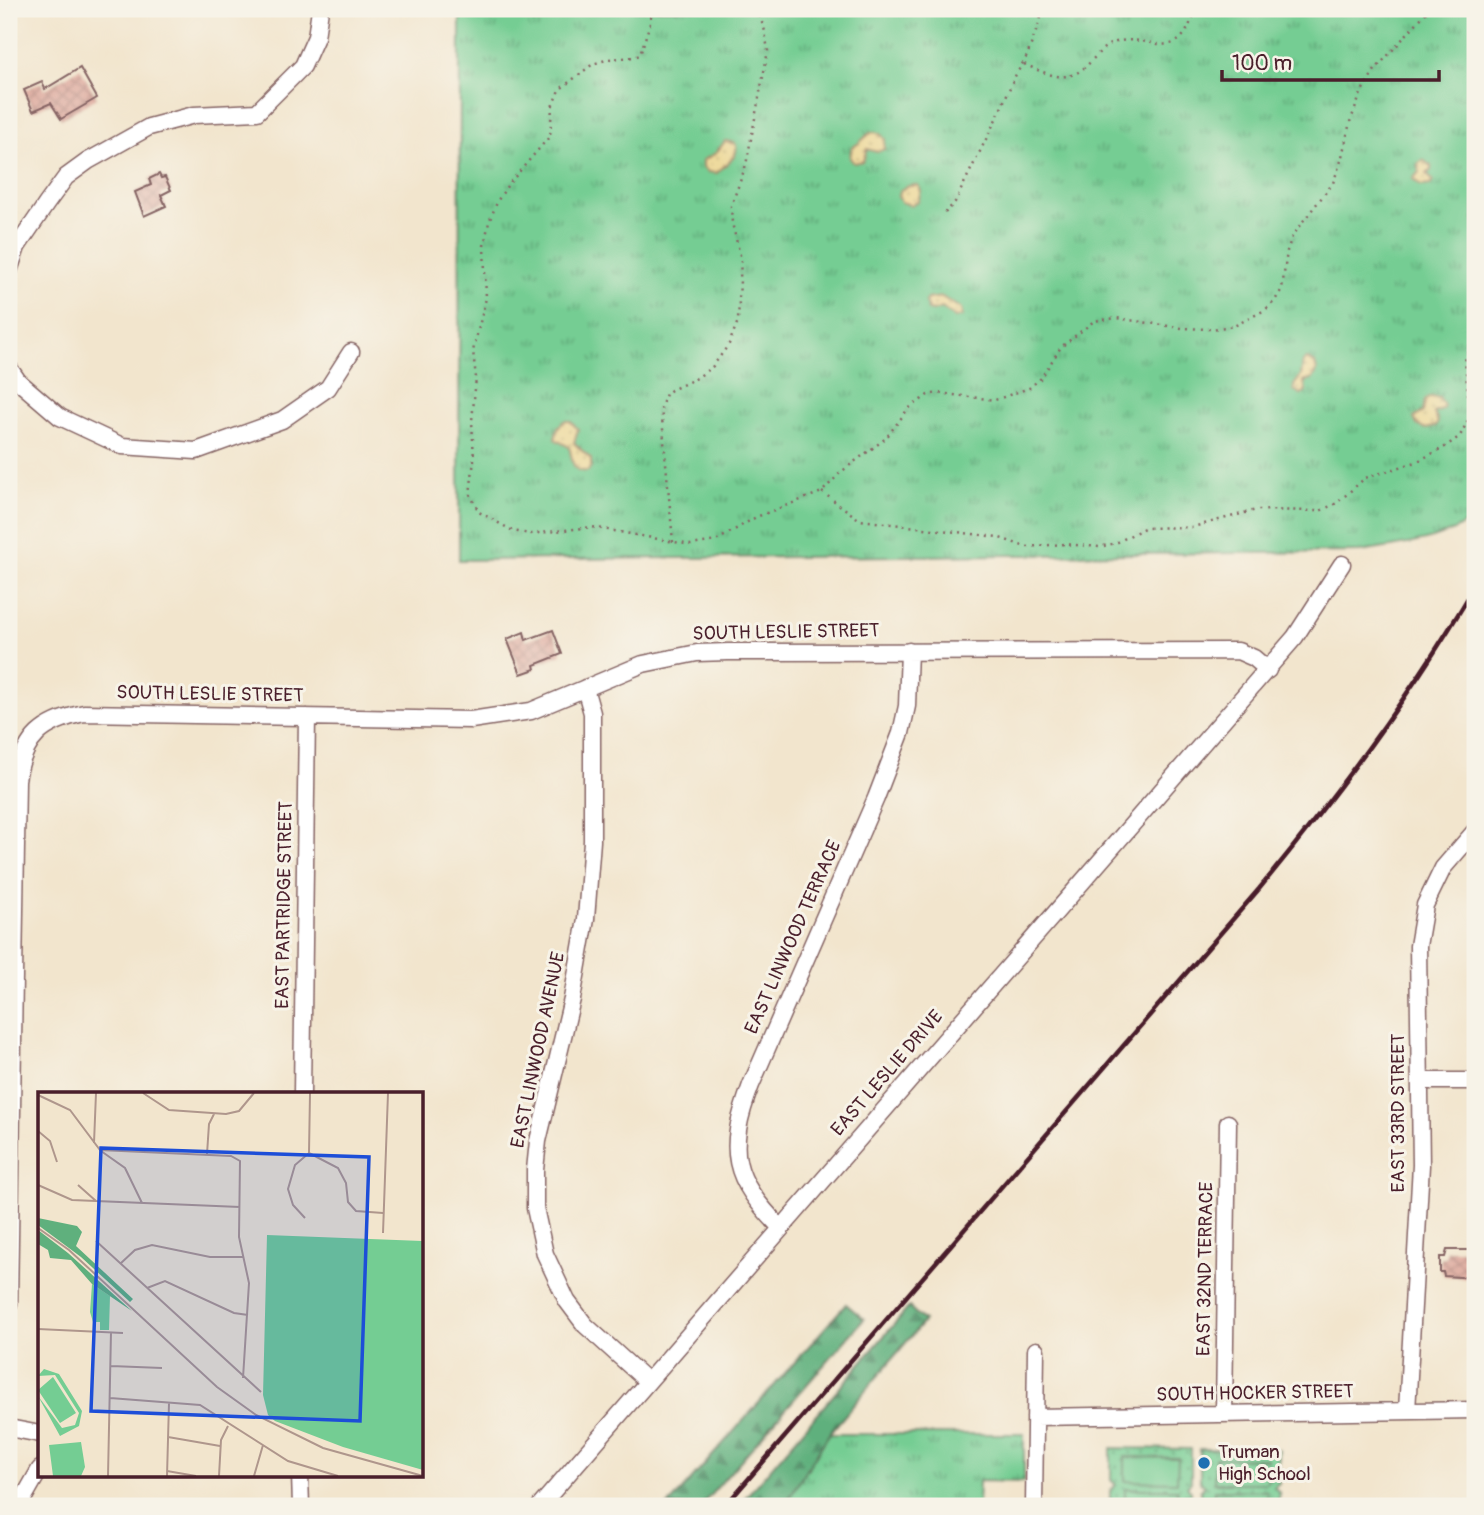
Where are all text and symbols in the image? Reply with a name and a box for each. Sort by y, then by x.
scale bar [1222,38,1438,82]
text: 100 m [1232,50,1292,77]
street label: SOUTH LESLIE STREET [692,618,880,646]
street label: SOUTH LESLIE STREET [116,680,304,708]
street label: EAST PARTRIDGE STREET [270,801,298,1009]
street label: EAST LINWOOD TERRACE [739,836,847,1038]
street label: EAST LINWOOD AVENUE [505,950,571,1150]
street label: EAST LESLIE DRIVE [826,1005,948,1141]
street label: EAST 33RD STREET [1386,1033,1410,1193]
inset map [38,1092,424,1476]
street label: EAST 32ND TERRACE [1191,1181,1219,1356]
street label: SOUTH HOCKER STREET [1156,1379,1354,1407]
place label: Truman High School [1218,1440,1311,1486]
marker: Truman High School [1196,1455,1212,1471]

